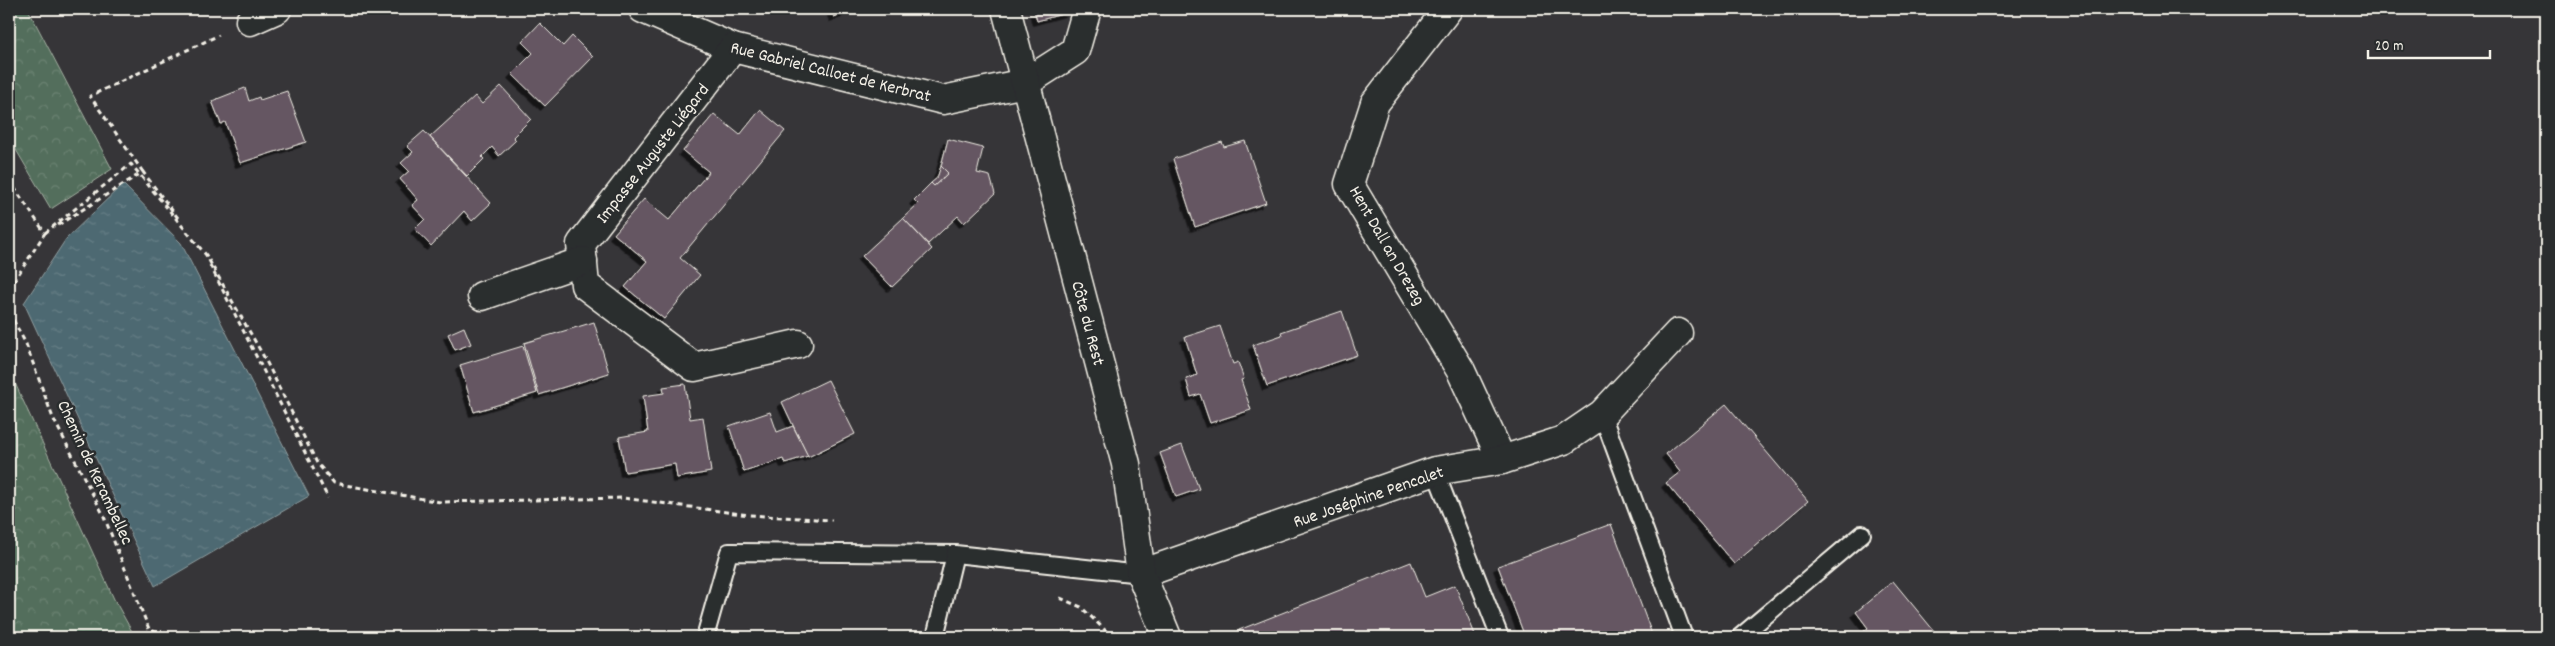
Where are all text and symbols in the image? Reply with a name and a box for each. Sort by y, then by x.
scale bar [2368,28,2490,60]
street label: Rue Gabriel Calloet de Kerbrat [728,36,934,111]
text: 20 m [2375,36,2403,58]
street label: Impasse Auguste Liégard [591,79,717,230]
street label: Hent Dall an Drezeg [1341,182,1430,311]
street label: Côte du Rest [1063,278,1110,369]
street label: Chemin de Kerambellec [49,397,138,549]
street label: Rue Joséphine Pencalet [1290,461,1448,536]

